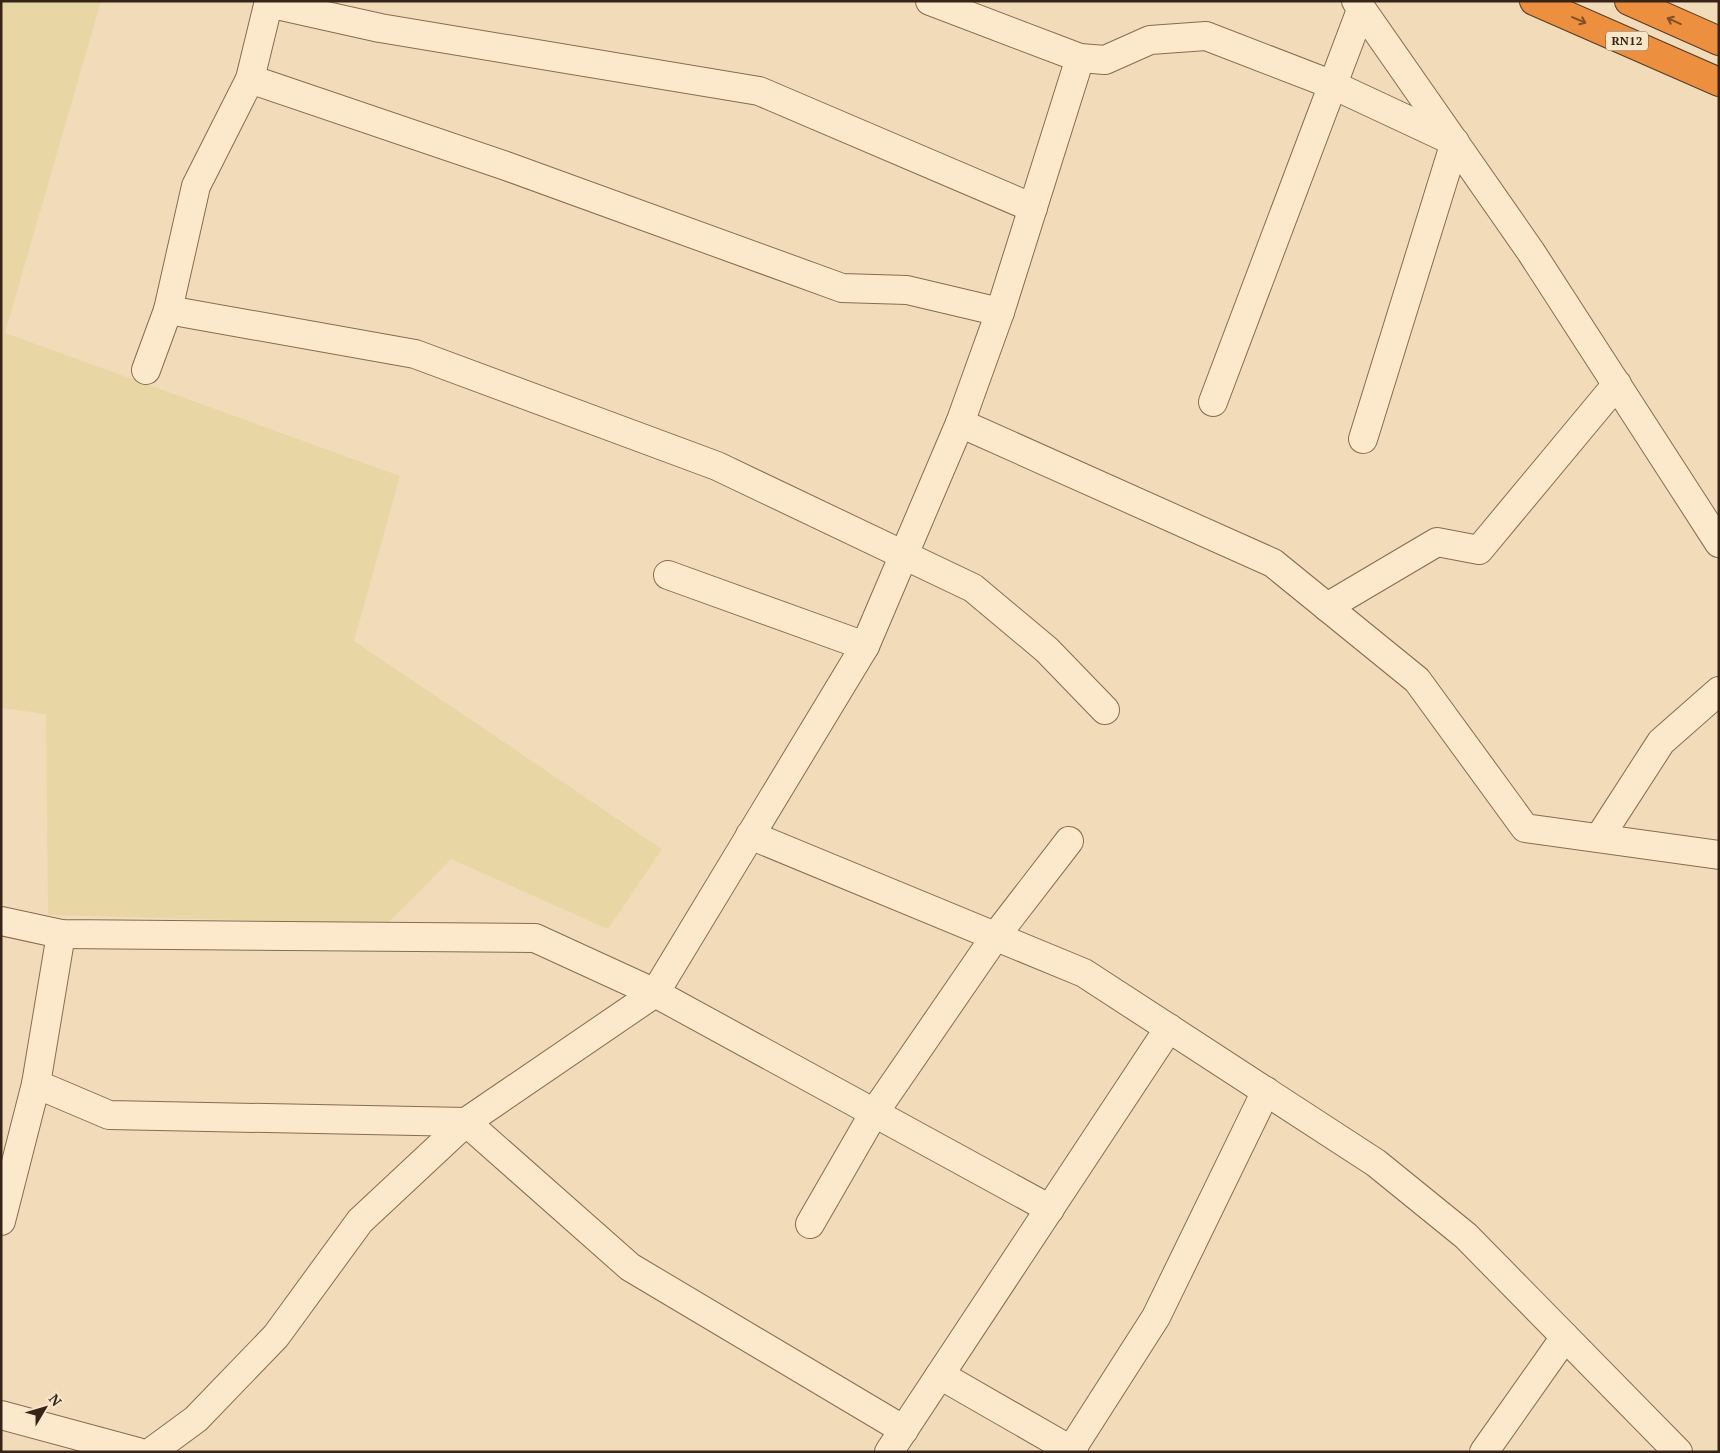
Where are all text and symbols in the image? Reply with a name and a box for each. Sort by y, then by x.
one-way arrow [1571,16,1586,26]
one-way arrow [1667,16,1682,26]
road number: RN12 [1606,31,1648,50]
north arrow [20,1383,70,1433]
text: N [45,1390,67,1410]

